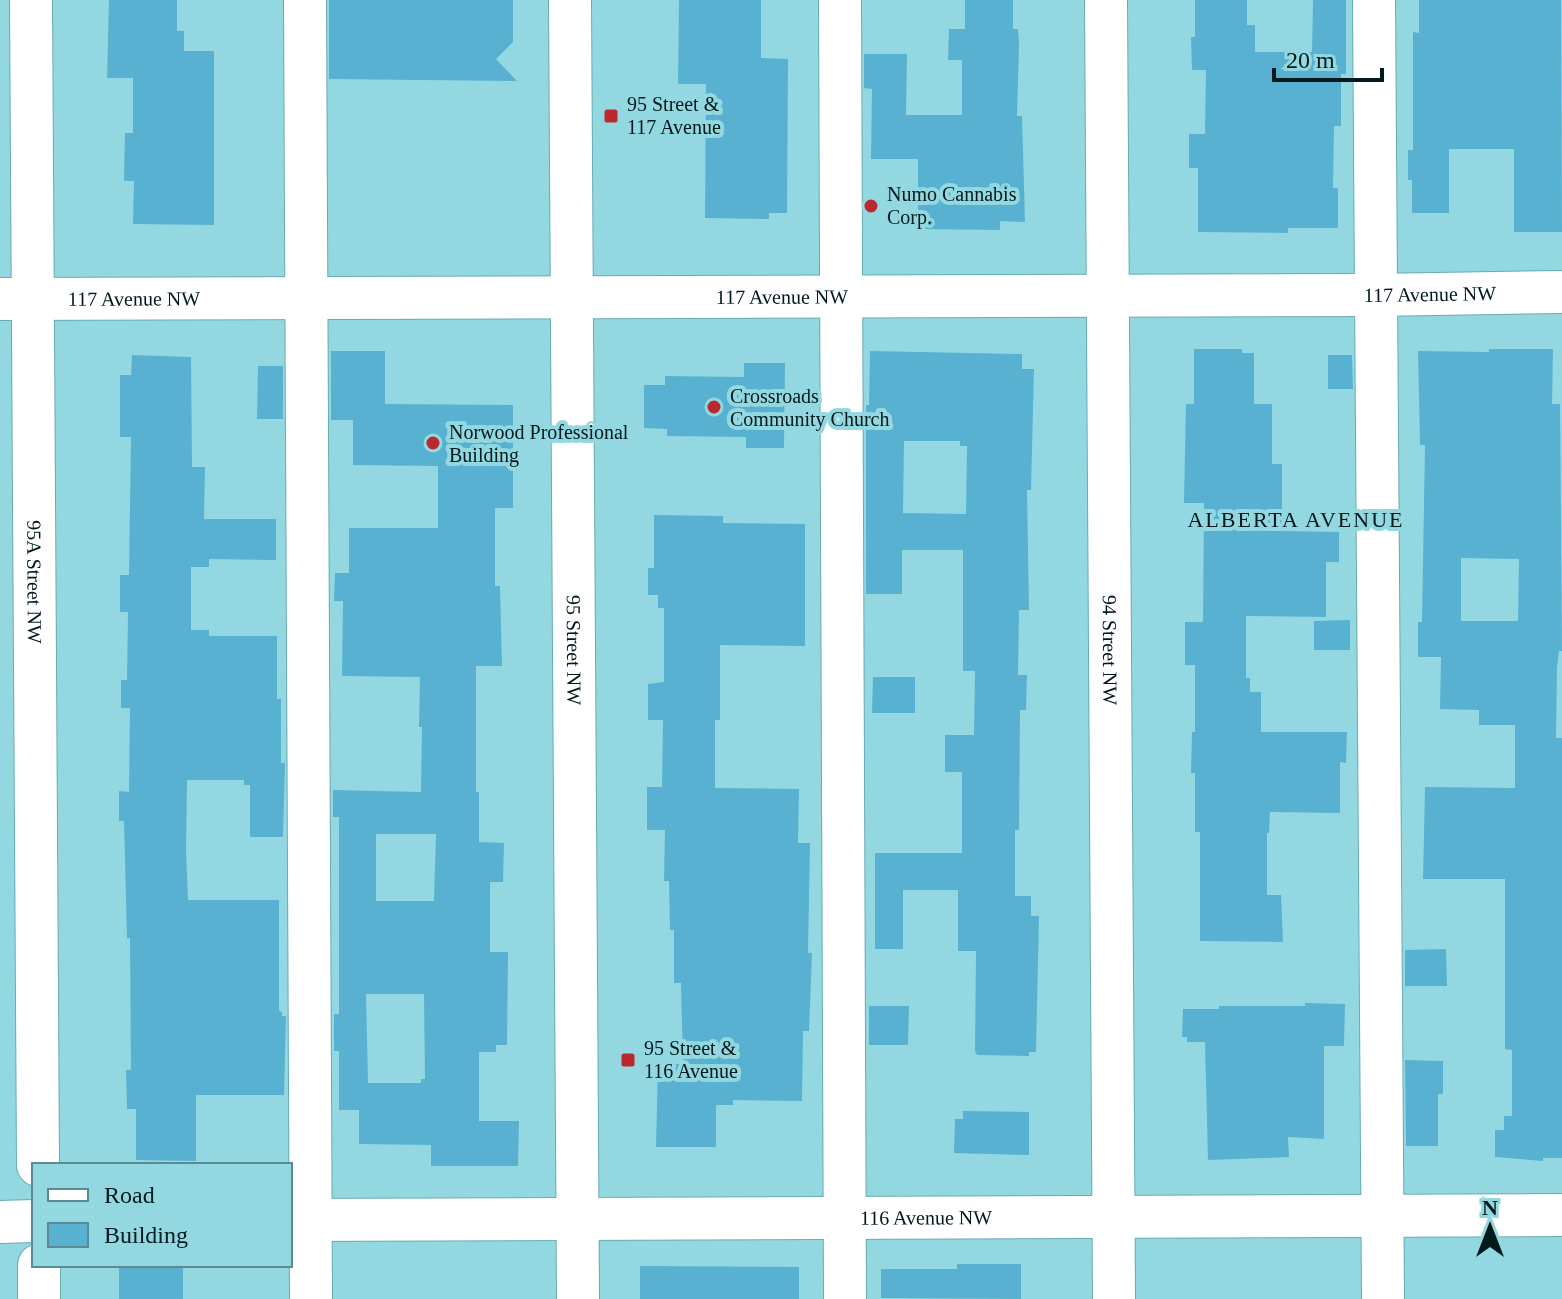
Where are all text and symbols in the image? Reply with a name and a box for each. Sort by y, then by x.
scale bar [1274,32,1382,82]
text: 20 m [1286,47,1335,73]
place label: 95 Street & 117 Avenue [627,93,721,138]
marker: 95 Street & 117 Avenue [602,107,620,125]
place label: Numo Cannabis Corp. [887,183,1017,229]
marker: Numo Cannabis Corp. [862,197,880,215]
street label: 117 Avenue NW [1364,282,1496,306]
street label: 117 Avenue NW [716,286,848,308]
street label: 117 Avenue NW [68,287,200,310]
place label: Crossroads Community Church [730,385,889,431]
marker: Crossroads Community Church [705,398,723,416]
place label: Norwood Professional Building [449,421,629,467]
marker: Norwood Professional Building [424,434,442,452]
district label: ALBERTA AVENUE [1187,507,1405,532]
street label: 95A Street NW [23,520,46,644]
street label: 95 Street NW [563,595,585,705]
street label: 94 Street NW [1099,595,1121,705]
place label: 95 Street & 116 Avenue [644,1037,738,1082]
marker: 95 Street & 116 Avenue [619,1051,637,1069]
legend [32,1163,292,1267]
text: Road [104,1182,155,1208]
north arrow [1450,1187,1530,1267]
text: N [1482,1195,1498,1220]
street label: 116 Avenue NW [860,1206,992,1229]
text: Building [104,1222,188,1248]

